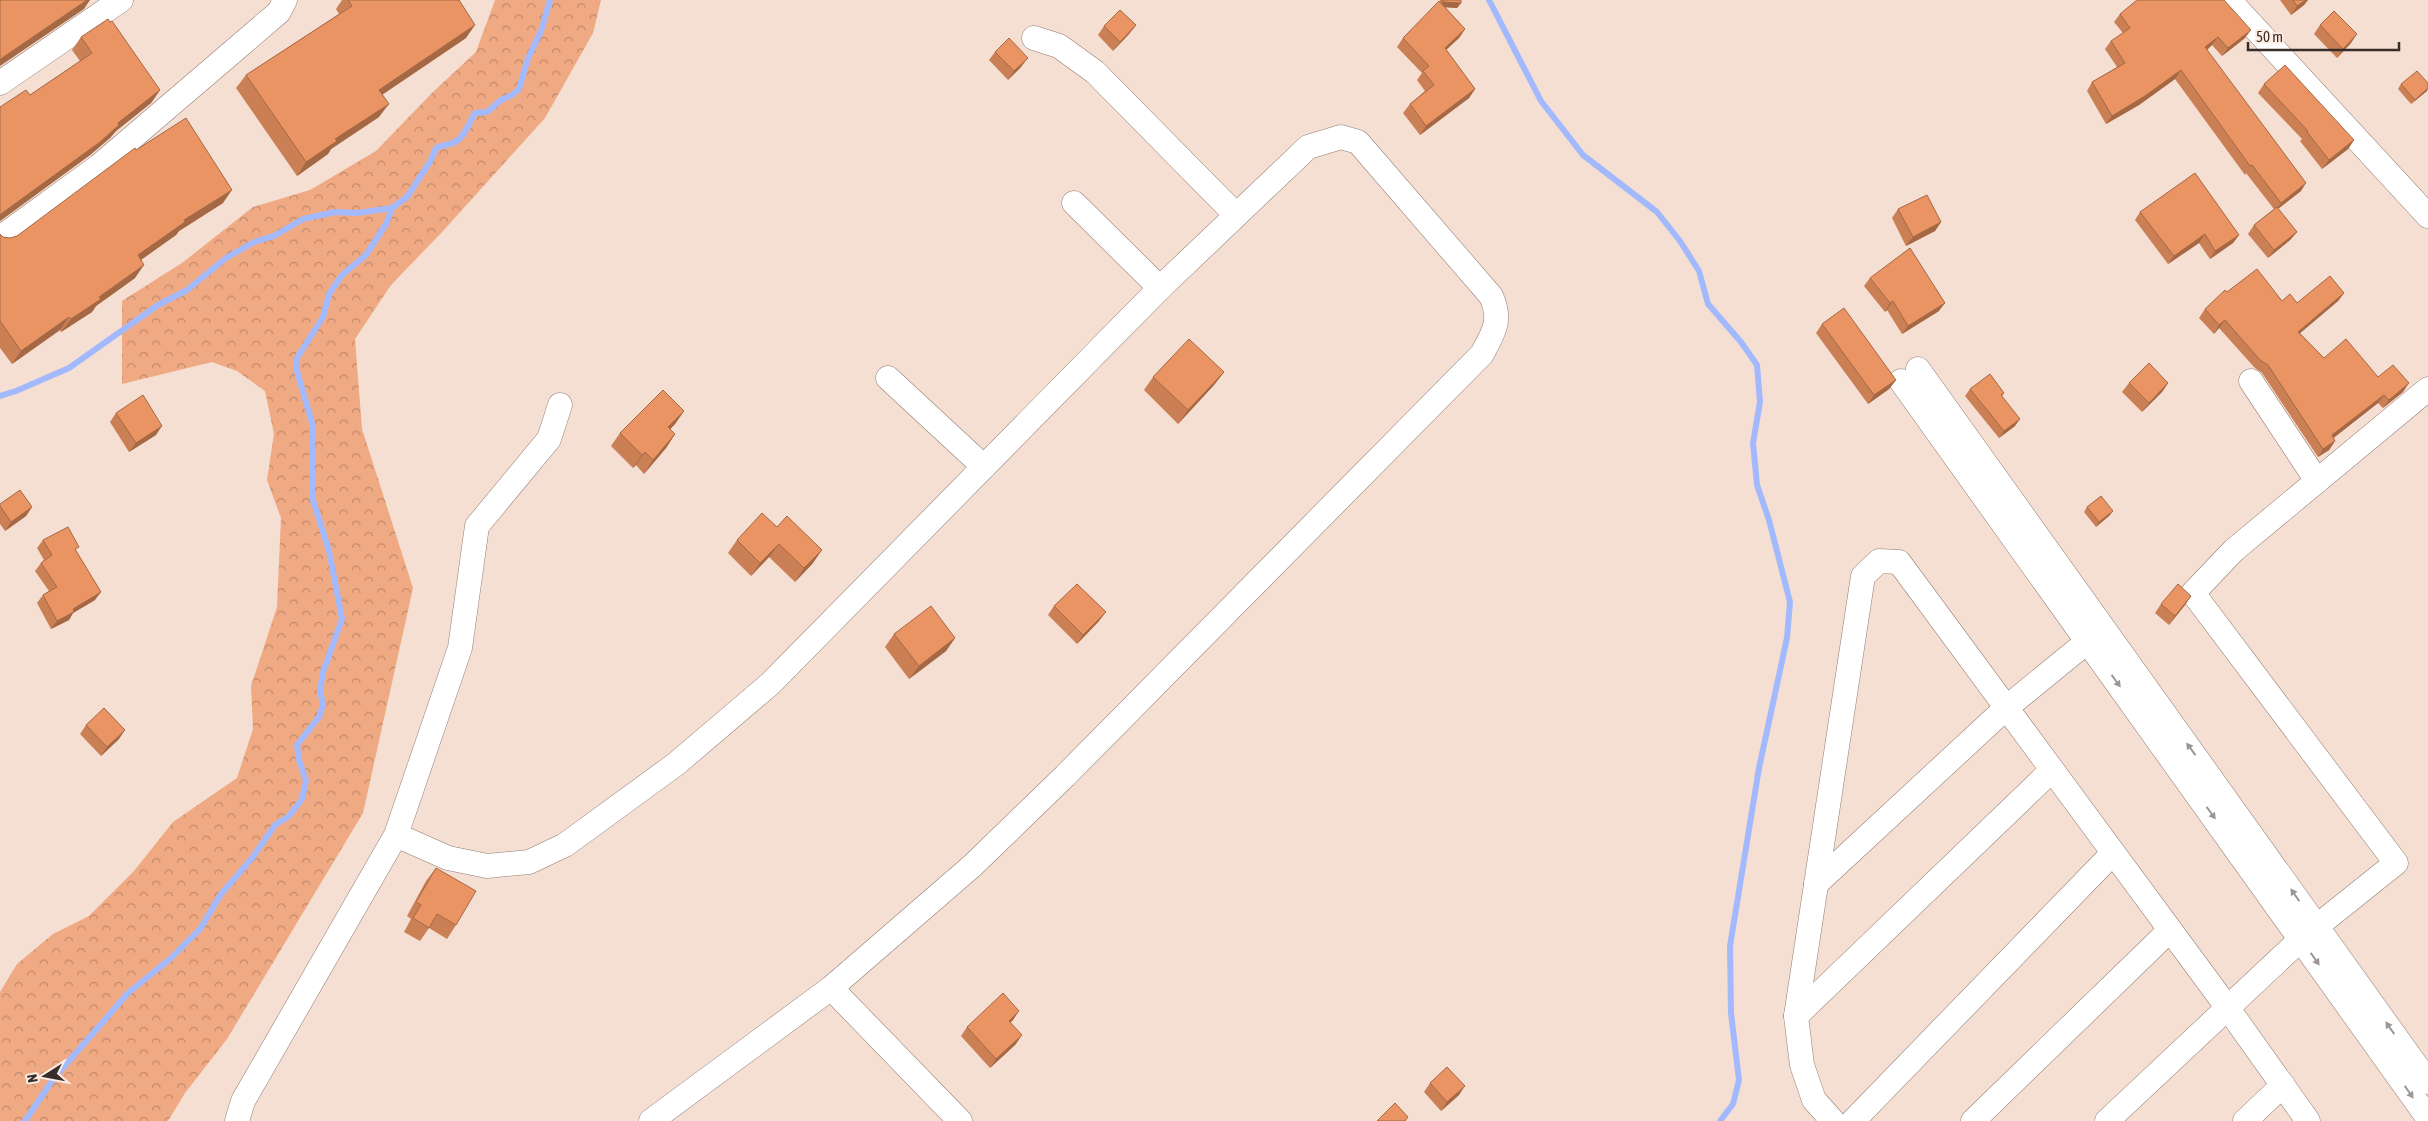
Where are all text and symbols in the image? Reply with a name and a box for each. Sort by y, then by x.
scale bar [2248,20,2399,52]
text: 50 m [2256,28,2283,45]
one-way arrow [2111,674,2121,688]
one-way arrow [2186,742,2196,756]
one-way arrow [2206,806,2216,820]
one-way arrow [2291,889,2301,902]
one-way arrow [2310,952,2320,966]
one-way arrow [2385,1021,2395,1035]
north arrow [20,1051,70,1101]
text: N [24,1073,41,1084]
one-way arrow [2404,1085,2414,1099]

